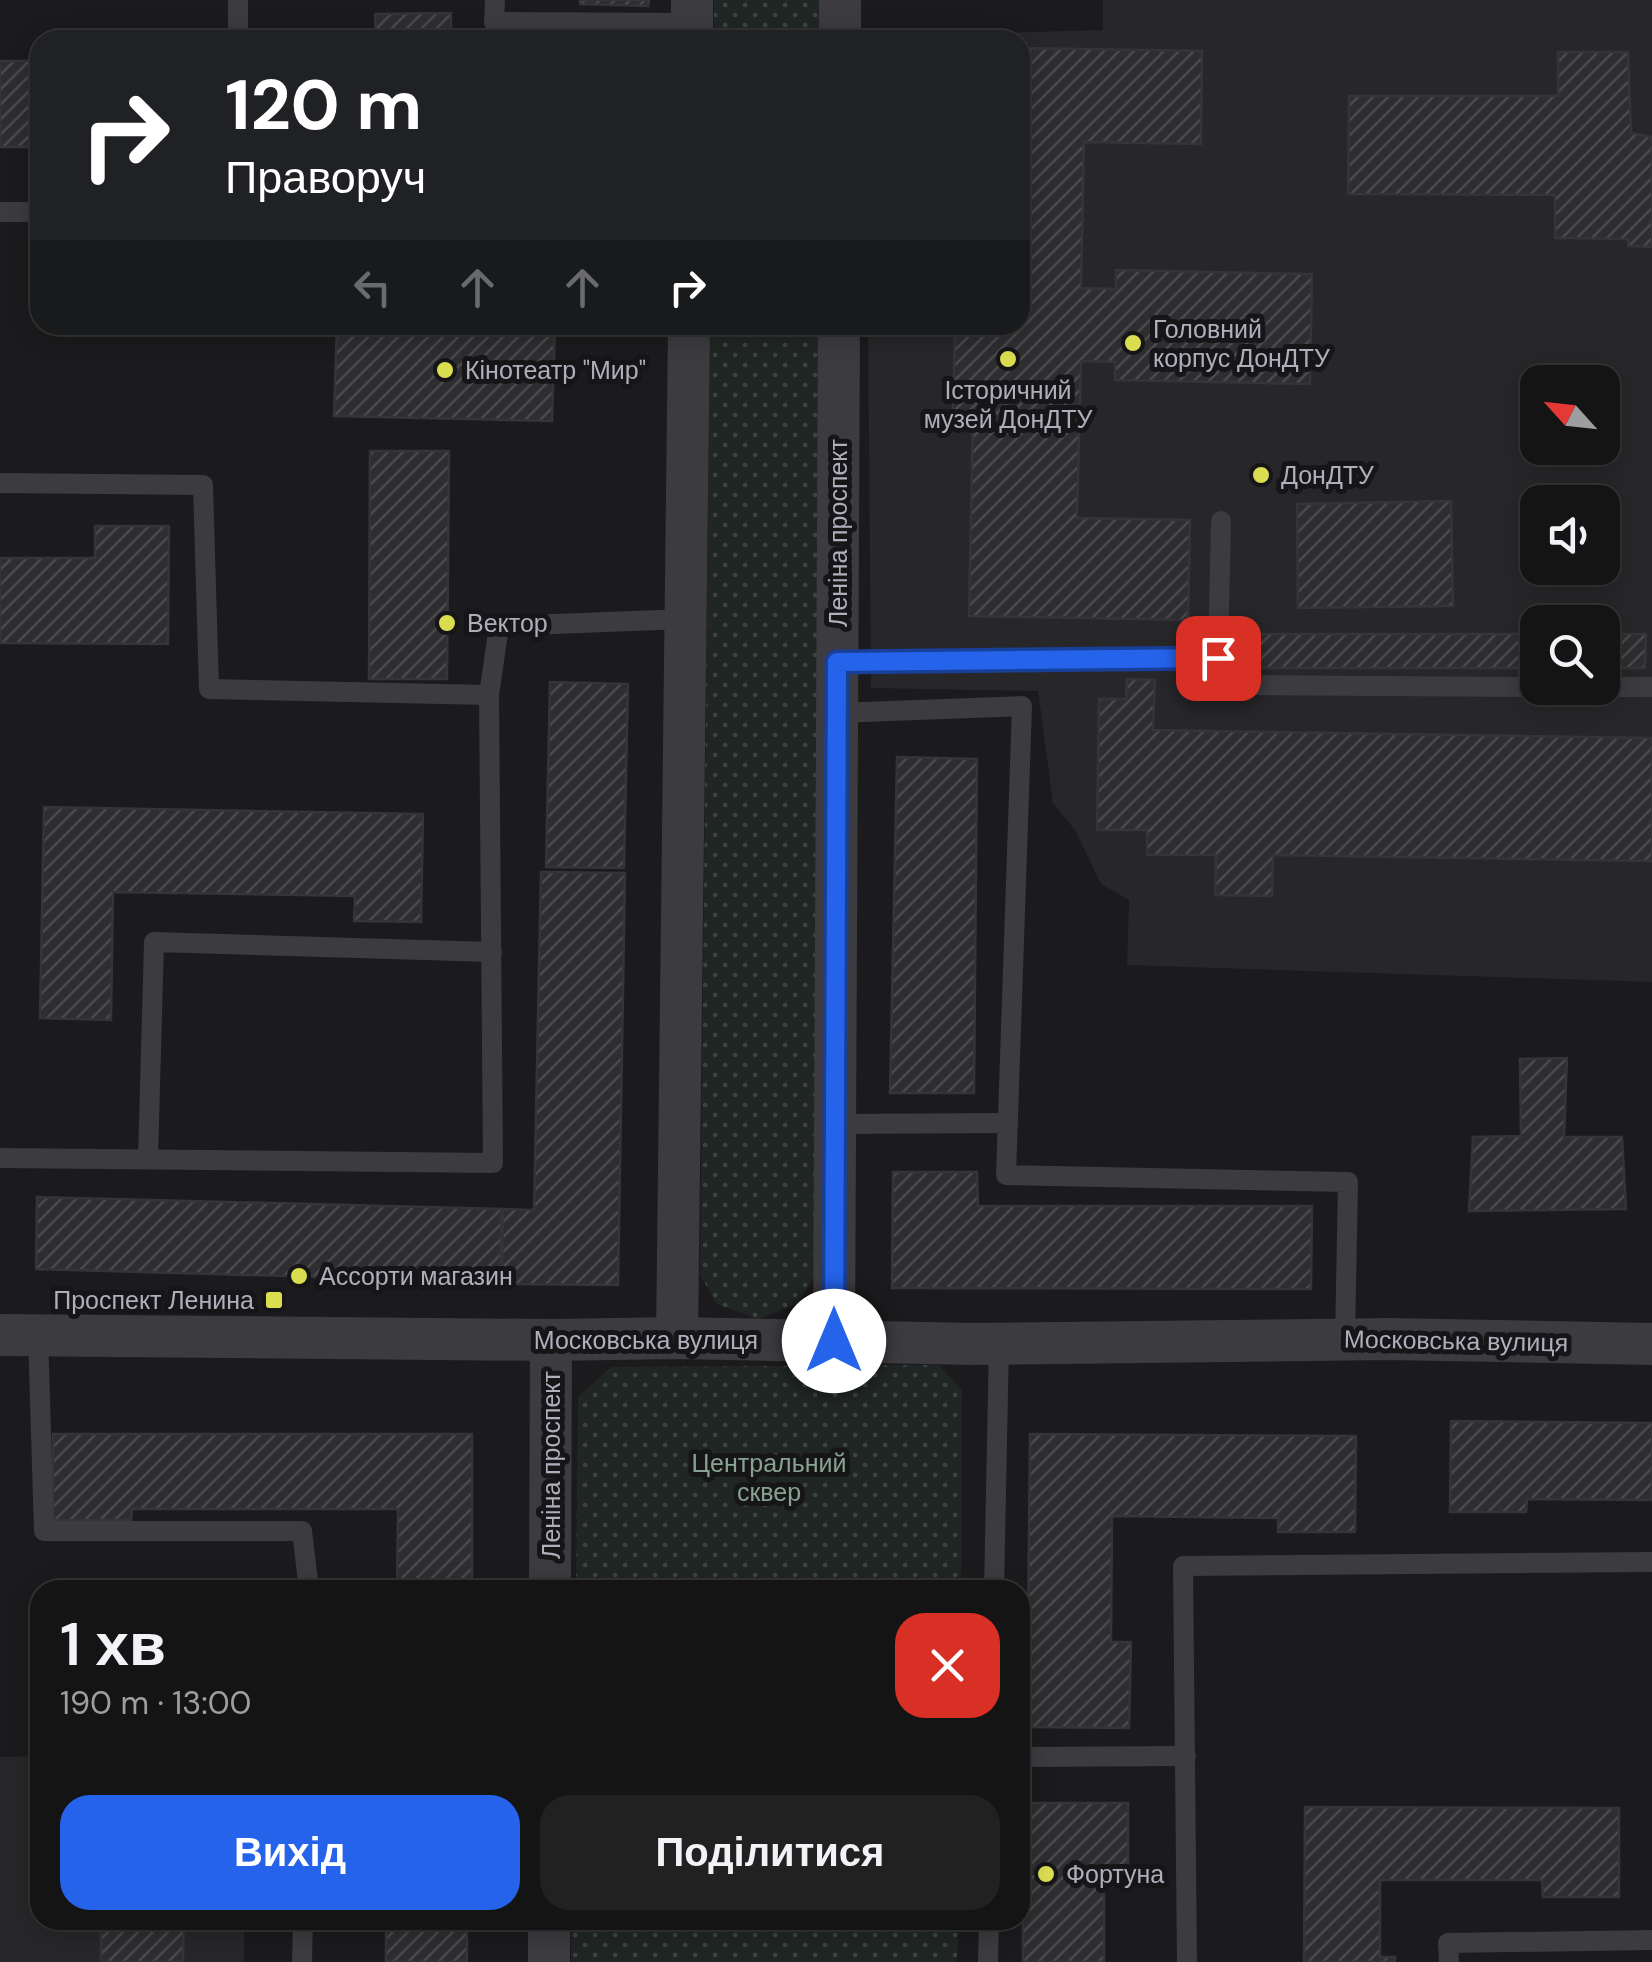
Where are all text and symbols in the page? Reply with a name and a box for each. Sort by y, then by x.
text: 120 m [225,60,422,151]
icon: right [60,70,190,200]
text: Праворуч [225,148,426,207]
icon: left [345,260,400,315]
icon: ahead [450,260,505,315]
icon: ahead [555,260,610,315]
icon: right [660,260,715,315]
place label: Головний корпус ДонДТУ [1153,313,1330,375]
marker: Головний корпус ДонДТУ [1122,332,1144,354]
marker: Історичний музей ДонДТУ [997,348,1019,370]
place label: Кінотеатр "Мир" [465,354,646,387]
marker: Кінотеатр "Мир" [434,359,456,381]
north arrow [1520,365,1620,465]
map controls [1520,365,1620,705]
place label: Історичний музей ДонДТУ [924,374,1092,436]
street label: Леніна проспект [822,438,855,627]
place label: ДонДТУ [1281,459,1374,492]
marker: ДонДТУ [1250,464,1272,486]
button: sound [1520,485,1620,585]
button: search [1520,605,1620,705]
place label: Вектор [467,607,548,640]
marker: Вектор [436,612,458,634]
pin [1176,616,1261,701]
icon: arrive [1191,631,1246,686]
place label: Ассорти магазин [319,1260,513,1293]
marker: Ассорти магазин [288,1265,310,1287]
place label: Проспект Ленина [53,1284,254,1317]
marker: Проспект Ленина [263,1289,285,1311]
position arrow [782,1289,886,1393]
street label: Московська вулиця [1344,1323,1568,1359]
street label: Московська вулиця [534,1324,758,1357]
street label: Леніна проспект [535,1370,568,1559]
park label: Центральний сквер [692,1447,846,1509]
text: 1 хв [60,1605,166,1684]
button: close [895,1613,1000,1718]
text: 190 m · 13:00 [60,1682,252,1724]
button: Вихід [60,1795,520,1910]
button: Поділитися [540,1795,1000,1910]
place label: Фортуна [1066,1858,1164,1891]
marker: Фортуна [1035,1863,1057,1885]

